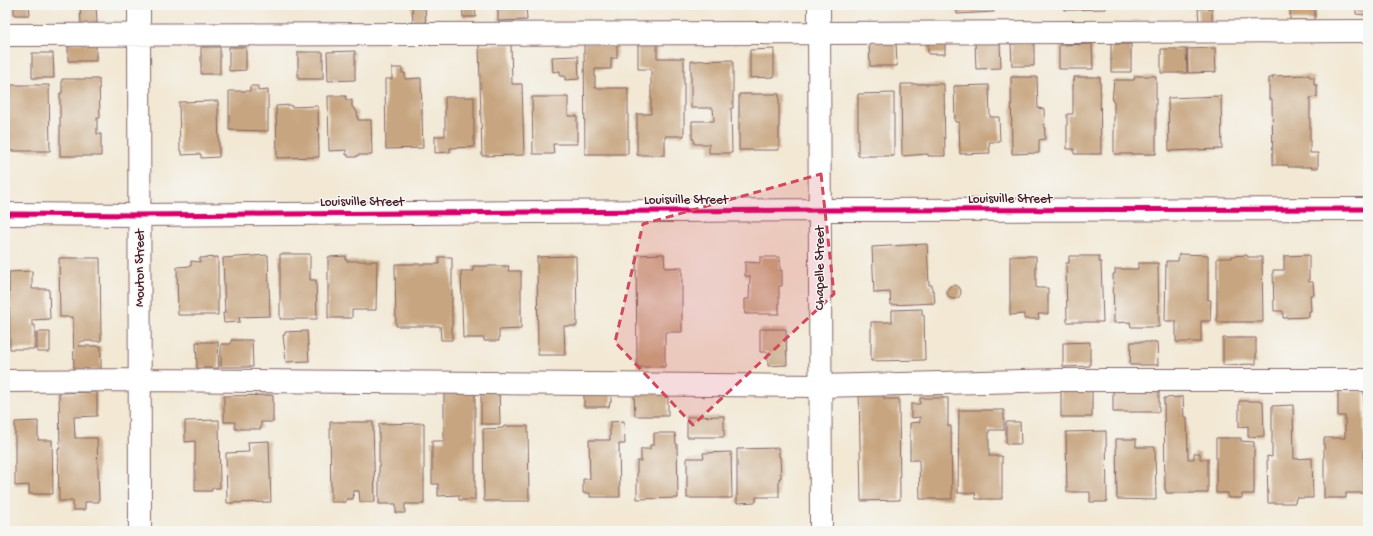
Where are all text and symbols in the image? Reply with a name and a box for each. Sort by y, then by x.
street label: Louisville Street [968,192,1054,207]
street label: Louisville Street [644,193,730,208]
street label: Louisville Street [320,195,406,210]
street label: Chapelle Street [813,224,828,310]
street label: Mouton Street [133,227,148,307]

